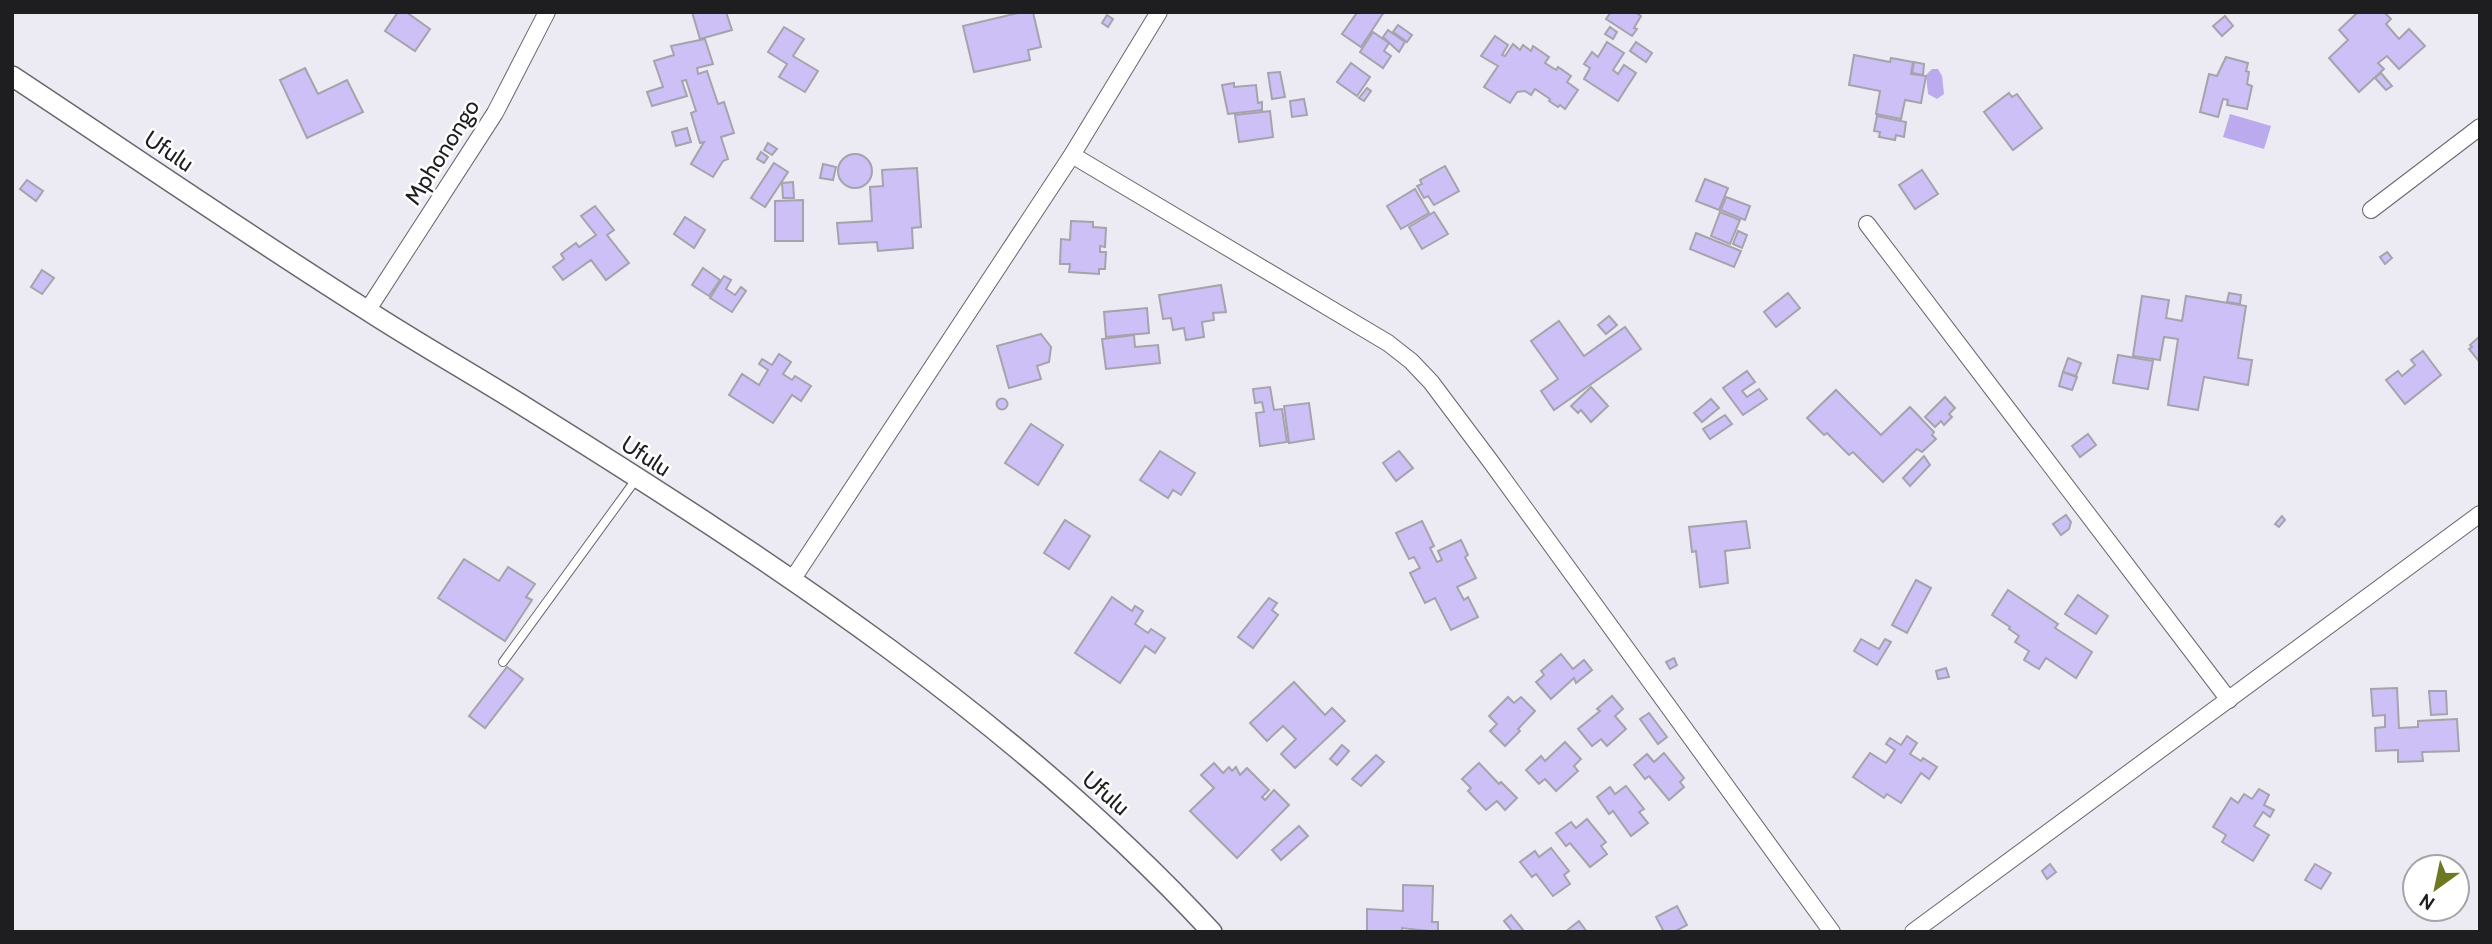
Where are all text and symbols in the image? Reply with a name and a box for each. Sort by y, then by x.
street label: Mphonongo [399,94,485,210]
street label: Ufulu [139,124,199,178]
street label: Ufulu [616,430,676,482]
street label: Ufulu [1077,765,1135,821]
north arrow [2401,853,2471,923]
text: N [2415,889,2439,915]

